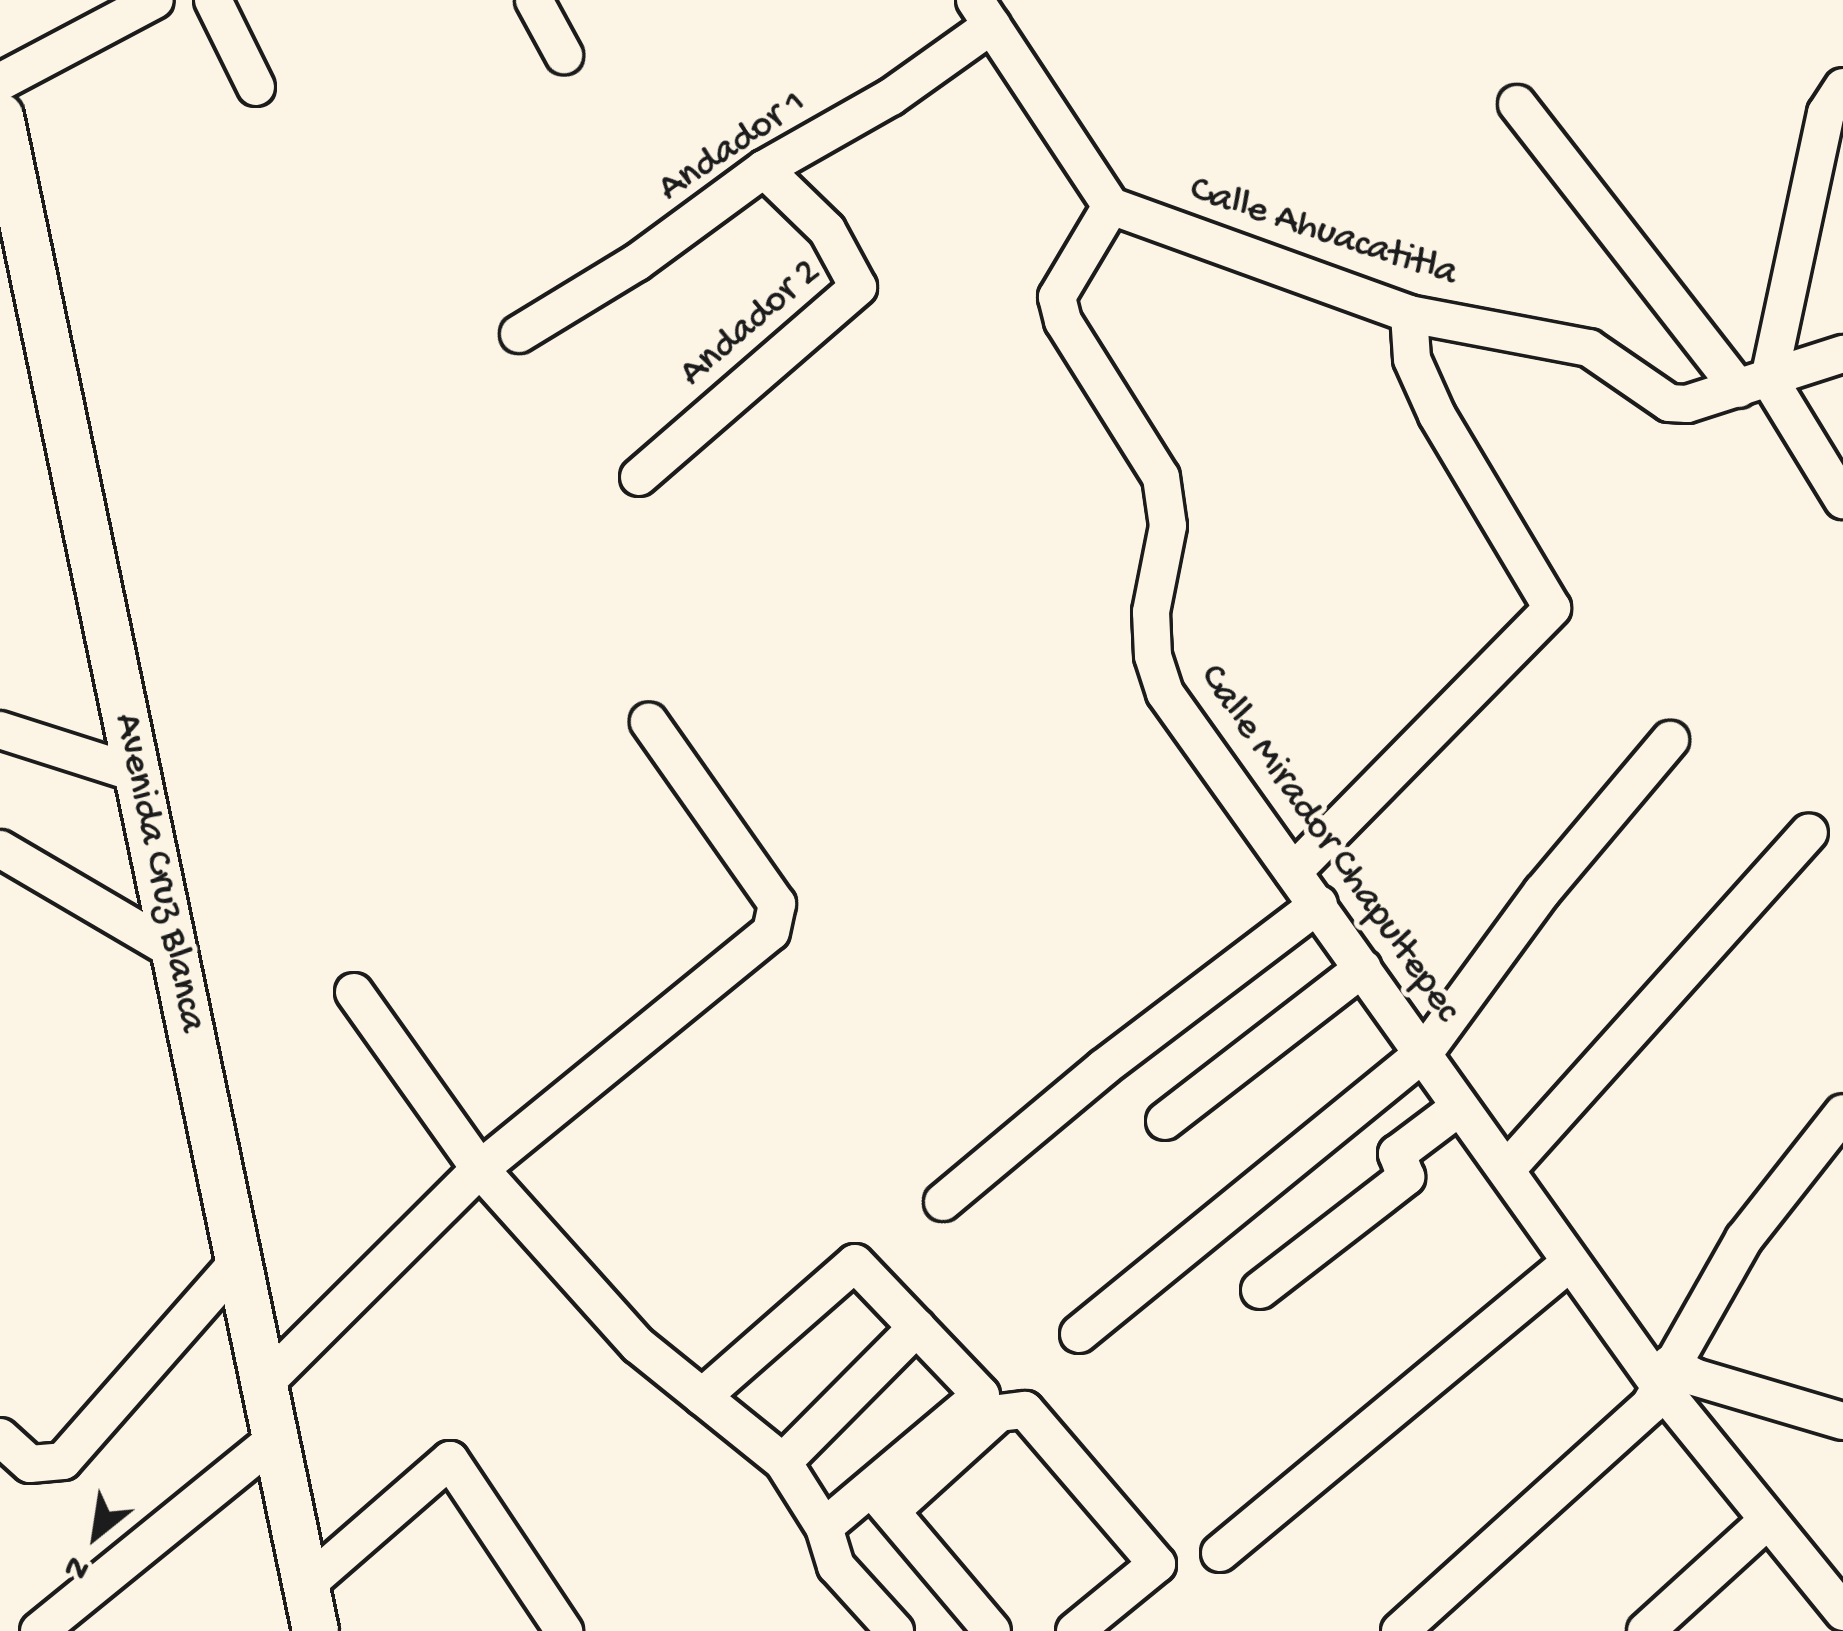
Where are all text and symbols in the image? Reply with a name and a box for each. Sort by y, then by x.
street label: Andador 1 [650,81,816,213]
street label: Calle Ahuacatitla [1183,168,1463,298]
street label: Andador 2 [671,250,831,398]
street label: Calle Mirador Chapultepec [1187,657,1469,1031]
street label: Avenida Cruz Blanca [101,710,215,1036]
north arrow [36,1475,156,1595]
text: N [59,1544,97,1588]

